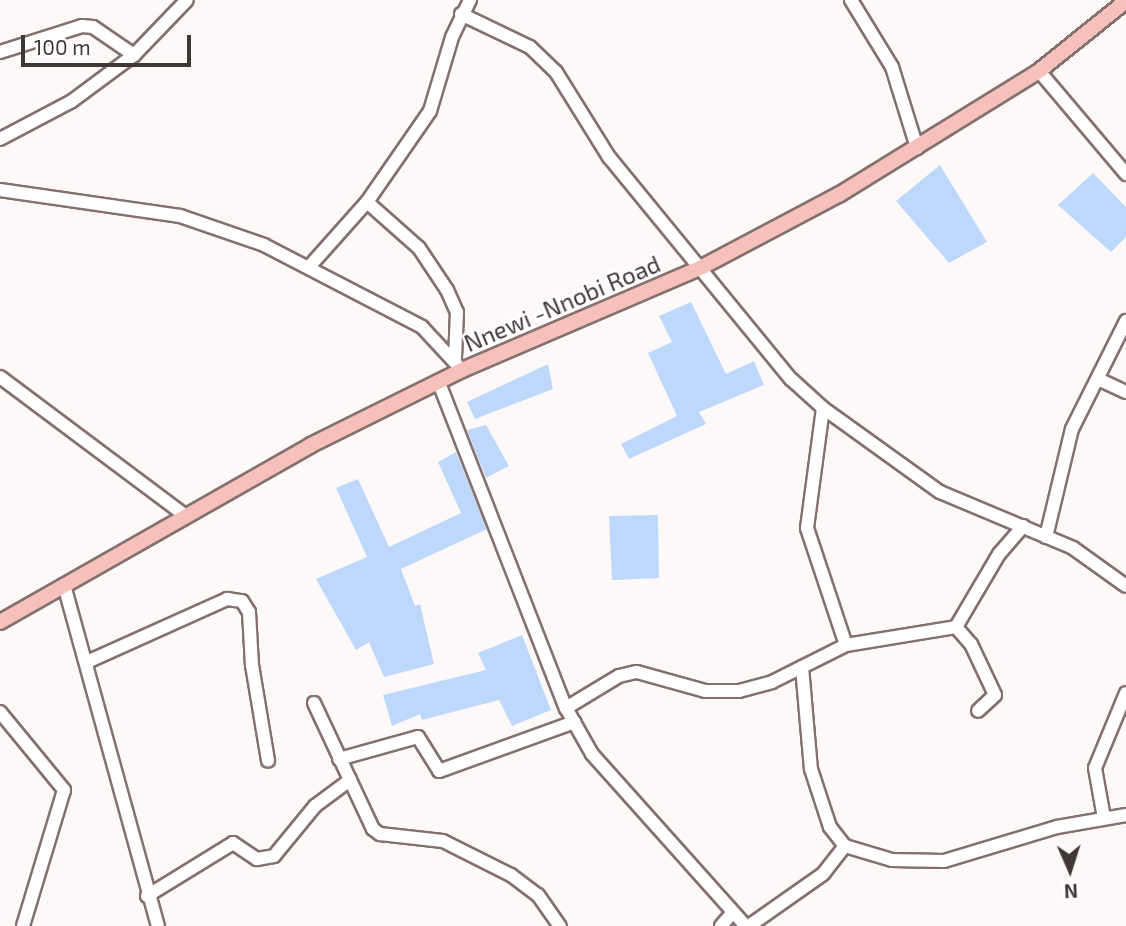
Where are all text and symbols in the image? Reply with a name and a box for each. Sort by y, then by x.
scale bar [24,21,194,65]
text: 100 m [34,34,91,59]
street label: Nnewi -Nnobi Road [460,249,664,357]
north arrow [1035,835,1105,905]
text: N [1064,880,1079,903]

